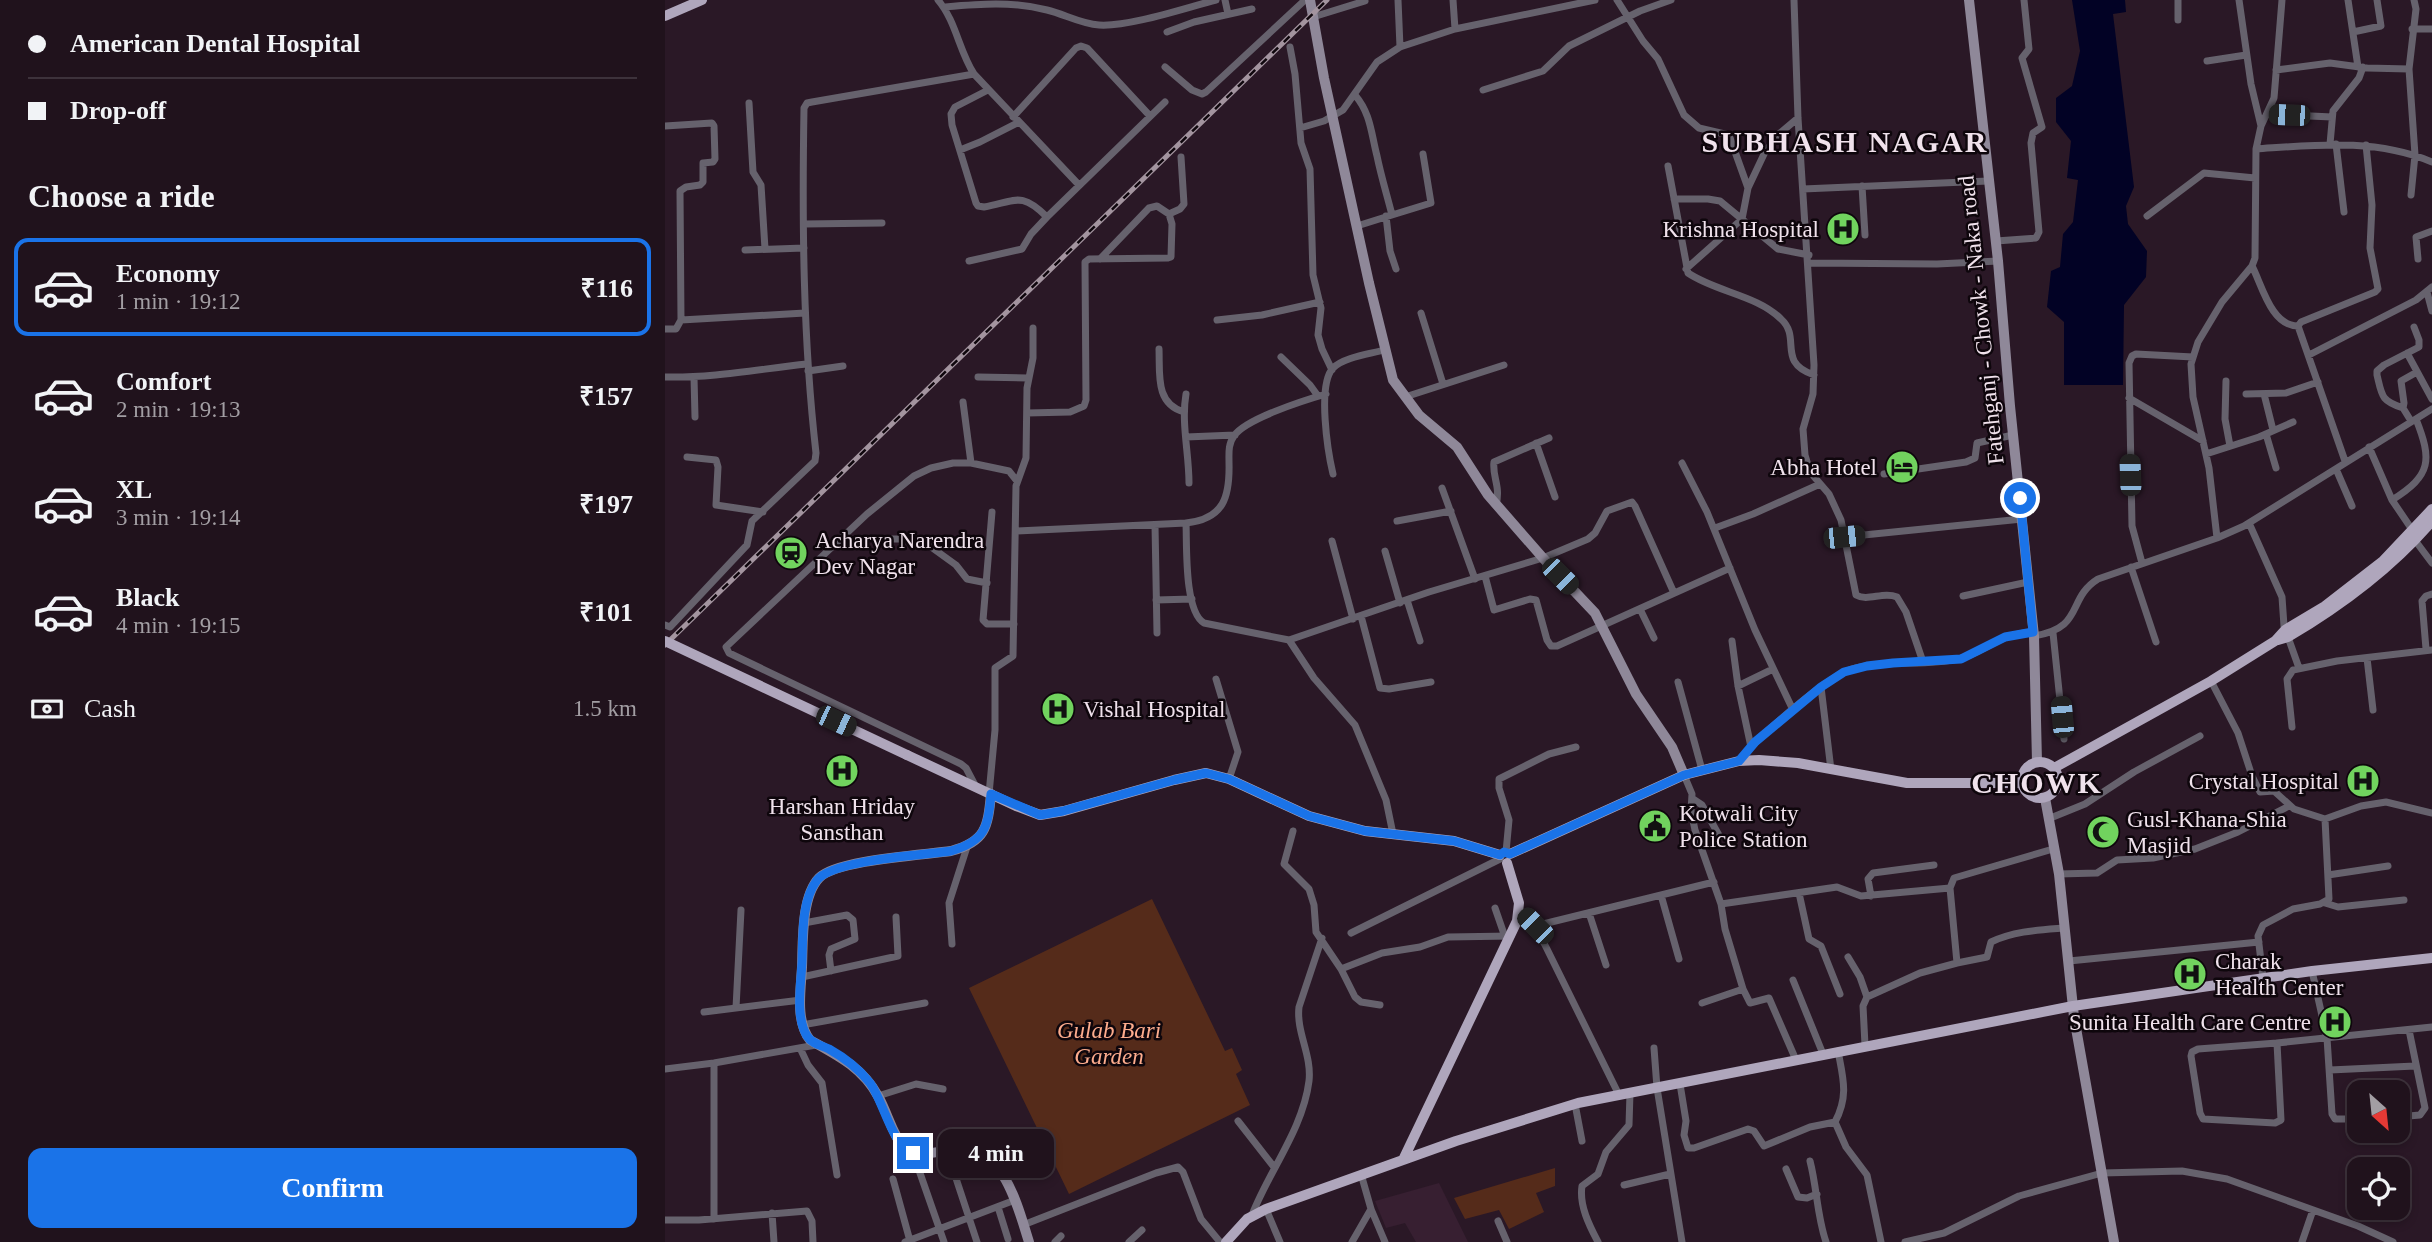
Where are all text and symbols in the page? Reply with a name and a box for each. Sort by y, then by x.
text: American Dental Hospital [70,29,360,58]
text: Drop-off [70,96,166,125]
car [2268,104,2311,126]
district label: SUBHASH NAGAR [1702,125,1988,158]
street label: Fatehganj - Chowk - Naka road [1953,174,2009,466]
text: Choose a ride [28,178,215,214]
hospital icon: Krishna Hospital [1824,210,1862,248]
place label: Krishna Hospital [1662,217,1819,242]
icon: car [32,256,95,319]
text: Economy [116,259,220,288]
text: ₹116 [581,274,633,303]
text: 1 min · 19:12 [116,289,241,314]
icon: car [32,364,95,427]
text: Comfort [116,367,211,396]
text: ₹157 [579,382,633,411]
text: 2 min · 19:13 [116,397,241,422]
hotel icon: Abha Hotel [1883,448,1921,486]
car [2119,454,2142,496]
place label: Abha Hotel [1770,455,1877,480]
icon: car [32,472,95,535]
text: XL [116,475,152,504]
route start [2004,482,2036,514]
text: ₹197 [579,490,633,519]
text: 3 min · 19:14 [116,505,241,530]
car [1823,524,1866,550]
place label: Acharya Narendra Dev Nagar [815,528,984,579]
station icon: Acharya Narendra Dev Nagar [772,534,810,572]
car [1538,554,1583,598]
icon: car [32,580,95,643]
text: Black [116,583,180,612]
text: ₹101 [579,598,633,627]
text: 4 min · 19:15 [116,613,241,638]
icon: cash [28,690,66,728]
hospital icon: Vishal Hospital [1039,690,1077,728]
text: Cash [84,694,136,723]
car [2050,695,2075,739]
text: 1.5 km [573,696,637,721]
place label: Vishal Hospital [1083,697,1225,722]
car [813,703,860,739]
hospital icon: Harshan Hriday Sansthan [823,752,861,790]
hospital icon: Crystal Hospital [2344,762,2382,800]
district label: CHOWK [1971,766,2103,799]
place label: Crystal Hospital [2189,769,2339,794]
place label: Harshan Hriday Sansthan [769,794,916,845]
place label: Kotwali City Police Station [1679,801,1808,852]
public building icon: Kotwali City Police Station [1636,807,1674,845]
place label: Gusl-Khana-Shia Masjid [2127,807,2287,858]
mosque icon: Gusl-Khana-Shia Masjid [2084,813,2122,851]
car [1513,904,1558,948]
place label: Charak Health Center [2215,949,2344,1000]
hospital icon: Charak Health Center [2171,955,2209,993]
hospital icon: Sunita Health Care Centre [2316,1003,2354,1041]
place label: Sunita Health Care Centre [2069,1010,2311,1035]
park label: Gulab Bari Garden [1057,1018,1161,1069]
north arrow [2347,1080,2410,1143]
map controls [2347,1080,2410,1220]
callout: 4 min [937,1128,1053,1178]
route end [897,1137,929,1169]
text: 4 min [968,1141,1024,1166]
button: Confirm [28,1148,637,1228]
button: locate [2347,1157,2410,1220]

